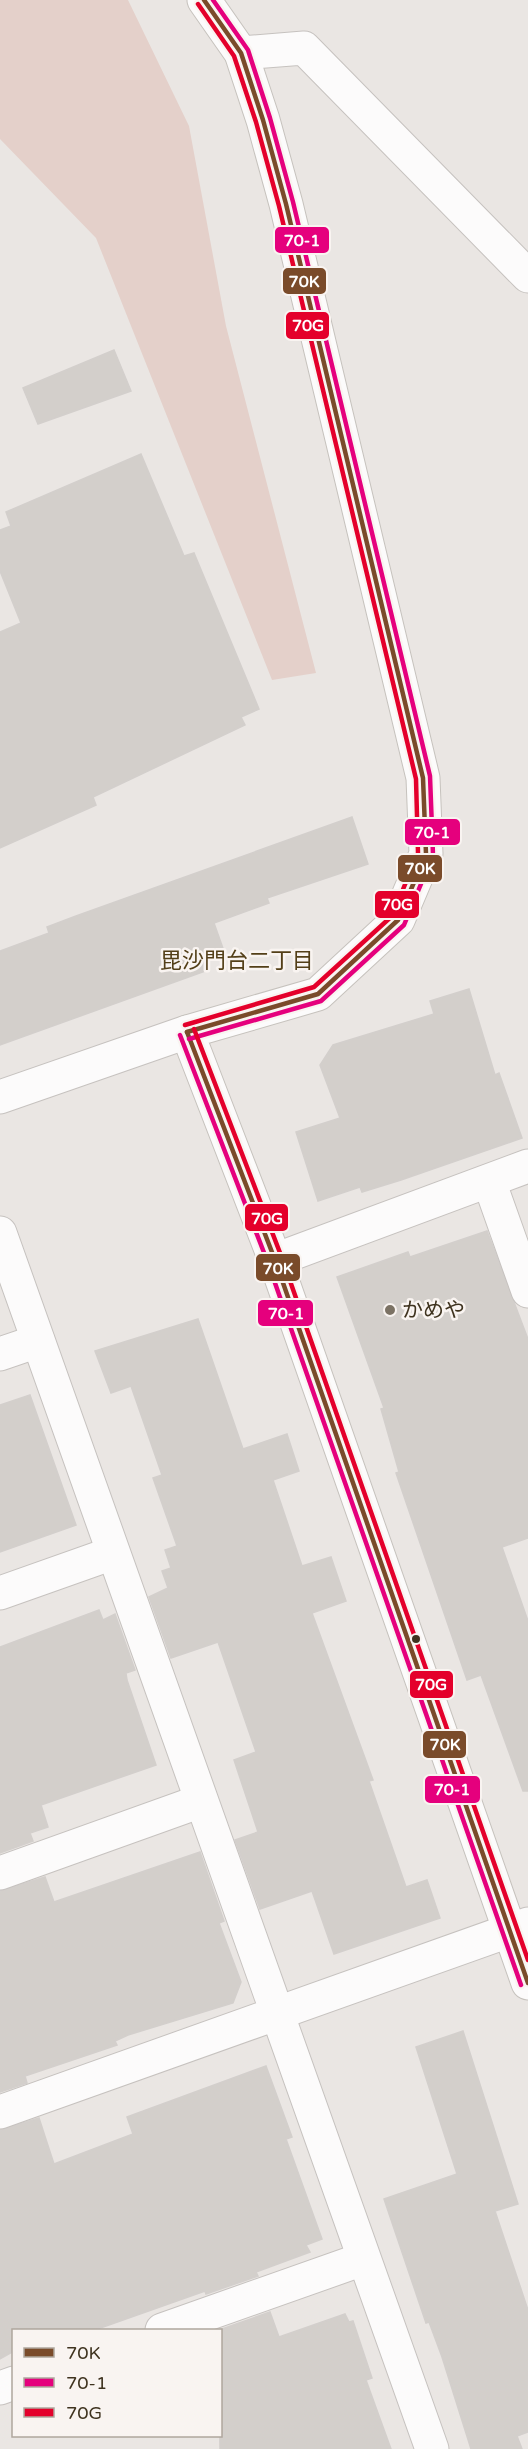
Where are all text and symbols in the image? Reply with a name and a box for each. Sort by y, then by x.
line badge: 70-1 [274,226,330,254]
text: 70-1 [284,231,320,251]
line badge: 70K [282,267,327,295]
text: 70K [289,272,320,292]
line badge: 70G [285,311,330,340]
text: 70G [292,316,324,336]
line badge: 70-1 [404,818,461,846]
text: 70-1 [414,823,450,843]
line badge: 70K [397,854,443,883]
text: 70K [405,859,436,879]
line badge: 70G [374,890,420,919]
text: 70G [381,895,413,915]
district label: 毘沙門台二丁目 [160,948,314,974]
line badge: 70G [244,1203,289,1232]
text: 70G [251,1209,283,1229]
line badge: 70K [255,1253,301,1282]
text: 70K [263,1259,294,1279]
place label: かめや [402,1298,465,1323]
line badge: 70-1 [257,1299,314,1327]
marker: かめや [383,1303,397,1317]
text: 70-1 [268,1304,304,1324]
unlabelled marker [410,1633,422,1645]
line badge: 70G [409,1670,454,1699]
text: 70G [415,1675,447,1695]
line badge: 70K [422,1730,467,1759]
text: 70K [430,1735,461,1755]
line badge: 70-1 [424,1775,481,1804]
text: 70-1 [434,1780,470,1800]
legend [12,2329,222,2437]
text: 70K [66,2342,101,2364]
text: 70-1 [66,2372,107,2394]
text: 70G [66,2402,102,2424]

